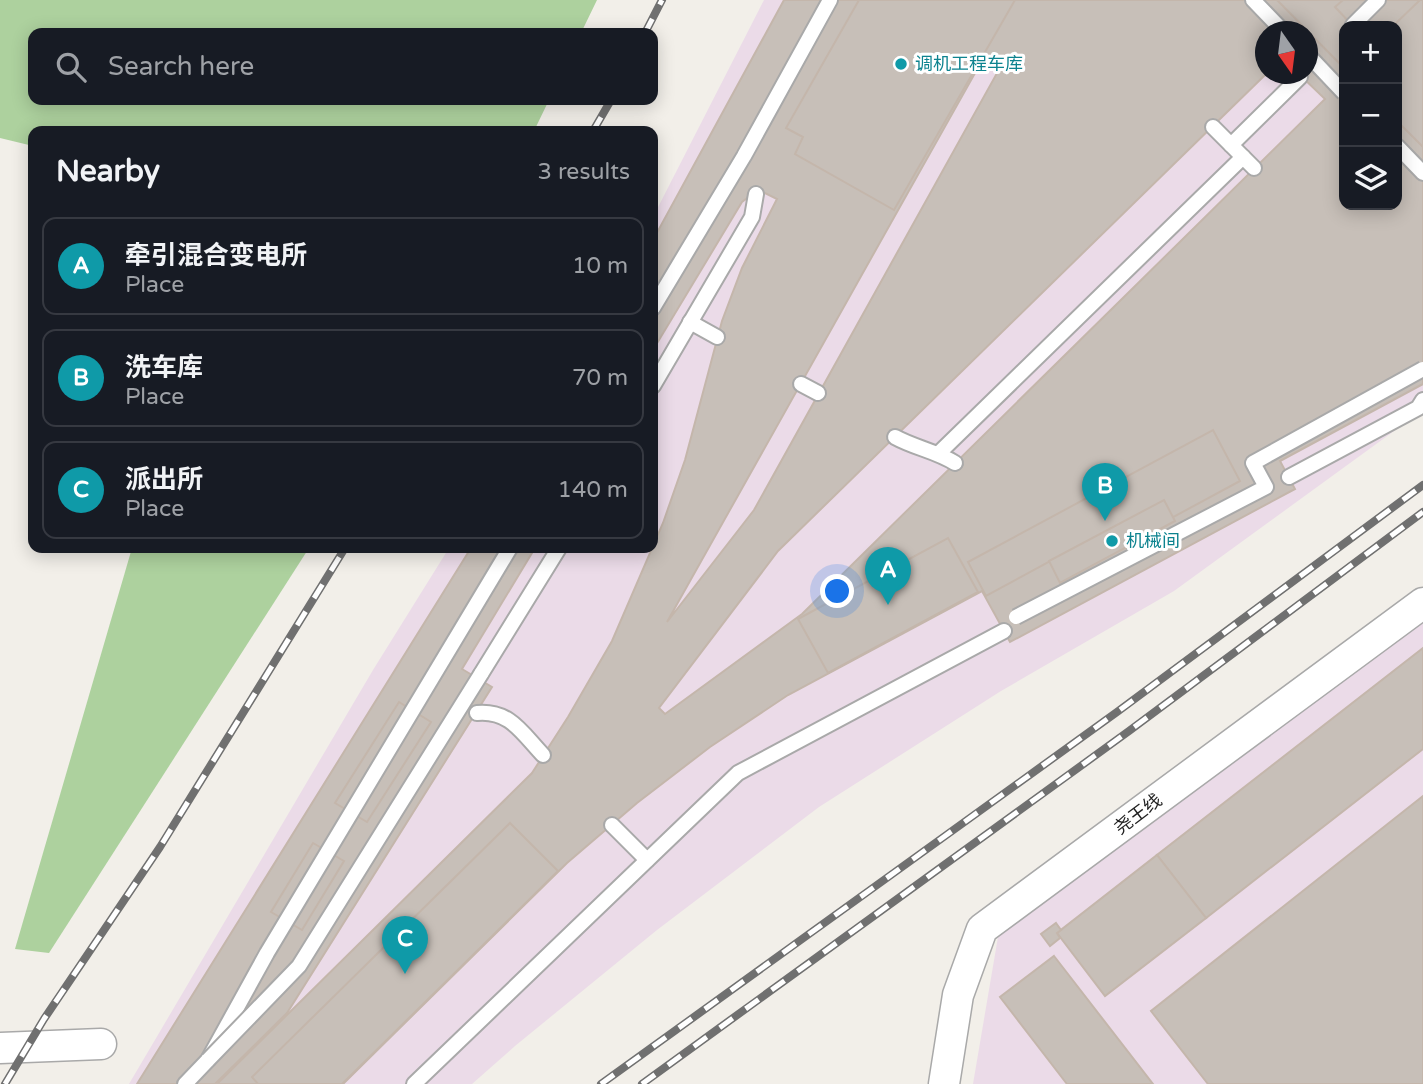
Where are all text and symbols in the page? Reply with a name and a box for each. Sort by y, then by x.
north arrow [1255,21,1318,84]
map controls [1339,21,1402,210]
button: + [1339,21,1402,84]
search box [28,28,658,105]
icon: search [52,48,90,86]
text: Search here [108,51,254,82]
place label: 调机工程车库 [915,53,1023,75]
marker: 调机工程车库 [893,56,909,72]
button: − [1339,84,1402,147]
button: layers [1339,147,1402,210]
text: Nearby [56,153,160,190]
text: 3 results [537,158,630,186]
text: 牵引混合变电所 [125,240,307,271]
text: A [72,252,90,280]
text: 10 m [572,252,628,280]
text: Place [125,271,184,299]
text: 洗车库 [125,352,203,383]
text: B [73,364,89,392]
text: 70 m [572,364,628,392]
text: Place [125,383,184,411]
pin: B [1082,463,1128,521]
text: 派出所 [125,464,203,495]
text: C [73,476,89,504]
text: 140 m [558,476,628,504]
text: Place [125,495,184,523]
place label: 机械间 [1126,530,1180,552]
marker: 机械间 [1104,533,1120,549]
pin: A [865,547,911,605]
your location [820,574,854,608]
street label: 尧王线 [1110,789,1166,839]
pin: C [382,916,428,974]

